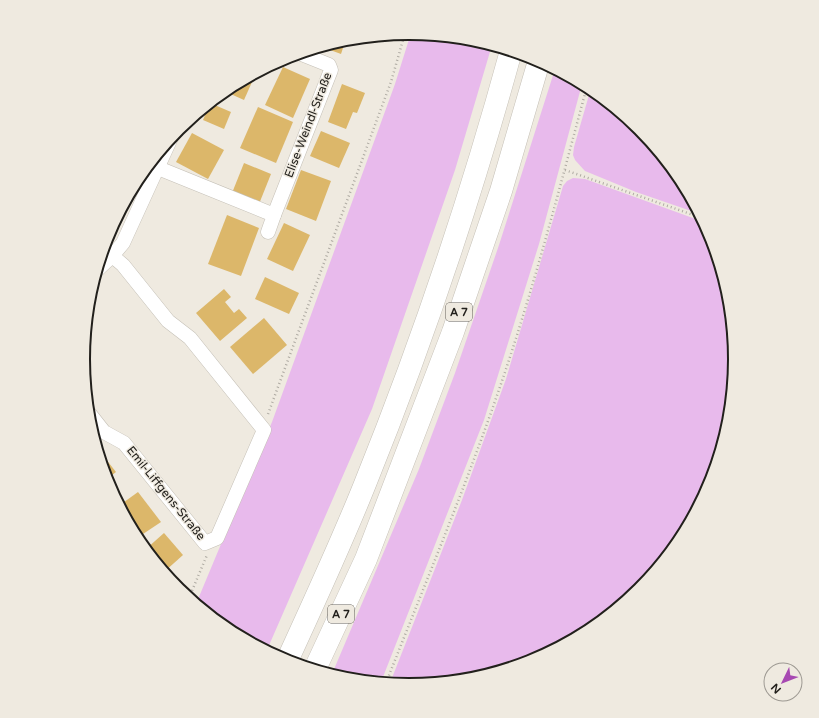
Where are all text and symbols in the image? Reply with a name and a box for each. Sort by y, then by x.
street label: Elise-Weindl-Straße [281,70,335,180]
road number: A 7 [446,303,472,321]
street label: Emil-Liffgens-Straße [124,443,208,543]
road number: A 7 [328,605,354,623]
north arrow [763,662,803,702]
text: N [768,681,784,696]

